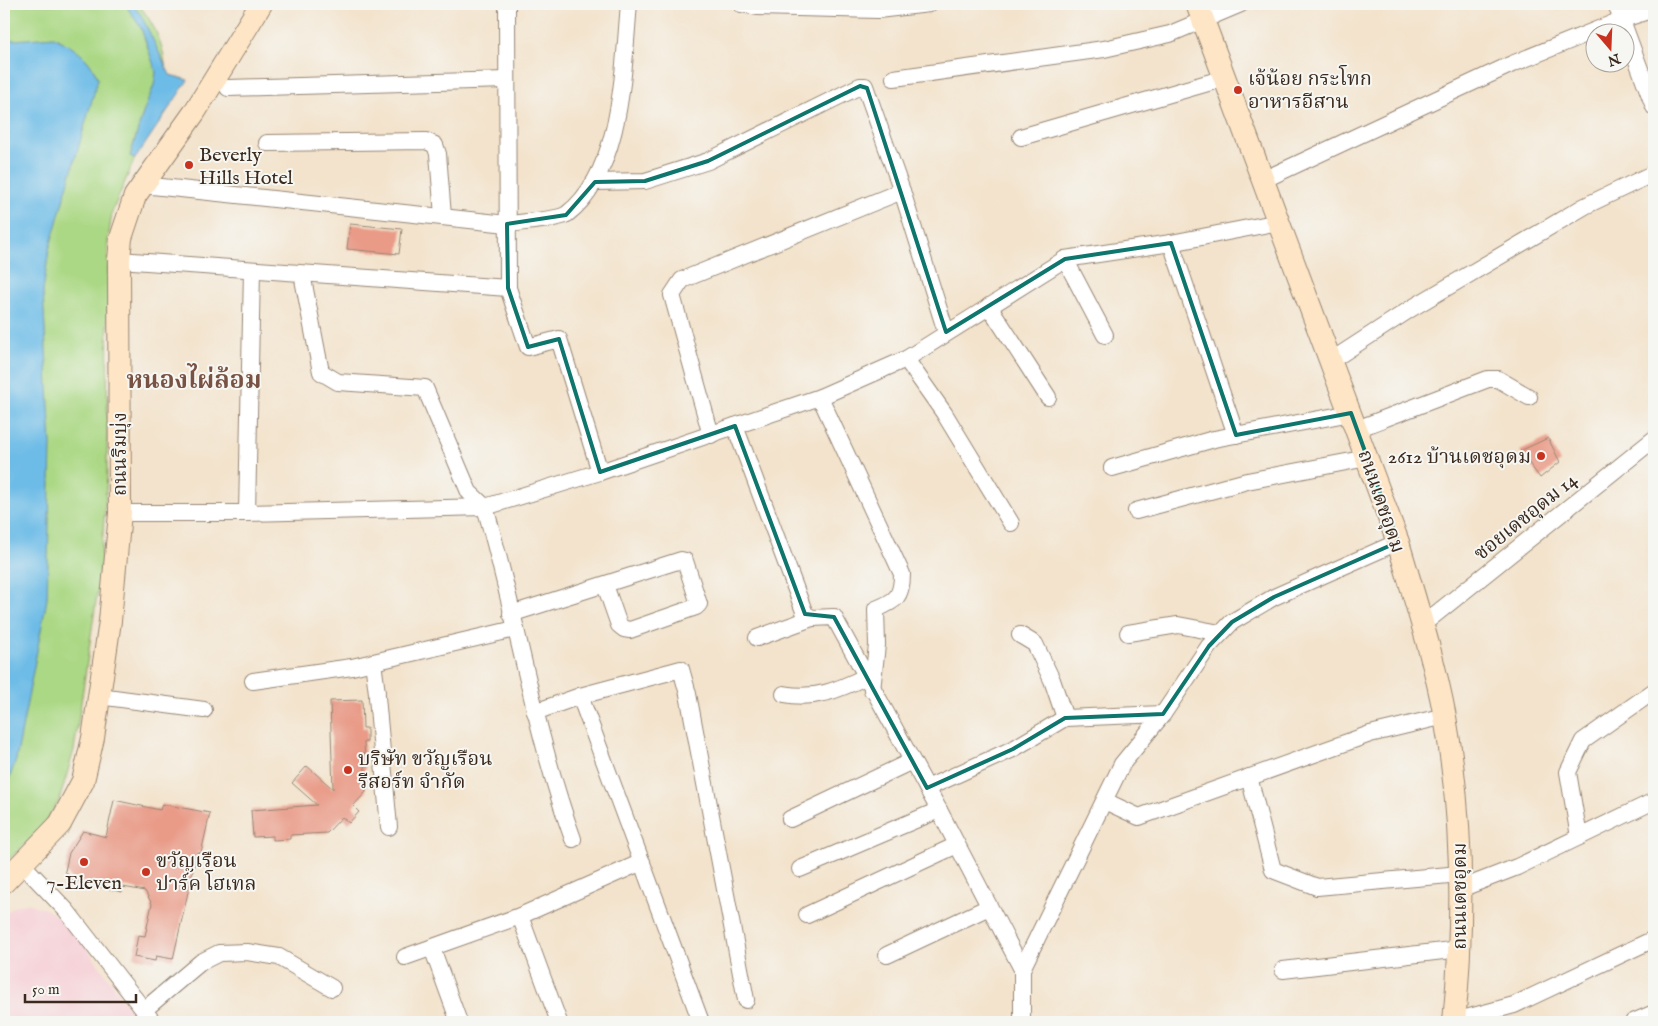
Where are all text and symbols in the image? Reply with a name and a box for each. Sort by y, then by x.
north arrow [1586,22,1636,72]
text: N [1605,49,1624,70]
place label: เจ้น้อย กระโทก อาหารอีสาน [1248,64,1372,115]
marker: เจ้น้อย กระโทก อาหารอีสาน [1232,84,1244,96]
place label: Beverly Hills Hotel [199,143,294,191]
marker: Beverly Hills Hotel [183,159,195,171]
district label: หนองไผ่ล้อม [127,363,261,397]
street label: ถนนริมบุ่ง [108,412,133,496]
place label: 2612 บ้านเดชอุดม [1388,445,1531,470]
street label: ถนนเดชอุดม [1351,447,1410,556]
marker: 2612 บ้านเดชอุดม [1535,450,1547,462]
street label: ซอยเดชอุดม 14 [1469,468,1583,567]
place label: บริษัท ขวัญเรือน รีสอร์ท จำกัด [358,747,492,795]
marker: บริษัท ขวัญเรือน รีสอร์ท จำกัด [342,764,354,776]
street label: ถนนเดชอุดม [1448,842,1473,950]
place label: ขวัญเรือน ปาร์ค โฮเทล [156,849,257,897]
marker: 7-Eleven [78,856,90,868]
marker: ขวัญเรือน ปาร์ค โฮเทล [140,866,152,878]
place label: 7-Eleven [46,871,122,896]
scale bar [25,971,136,1003]
text: 50 m [32,980,60,999]

